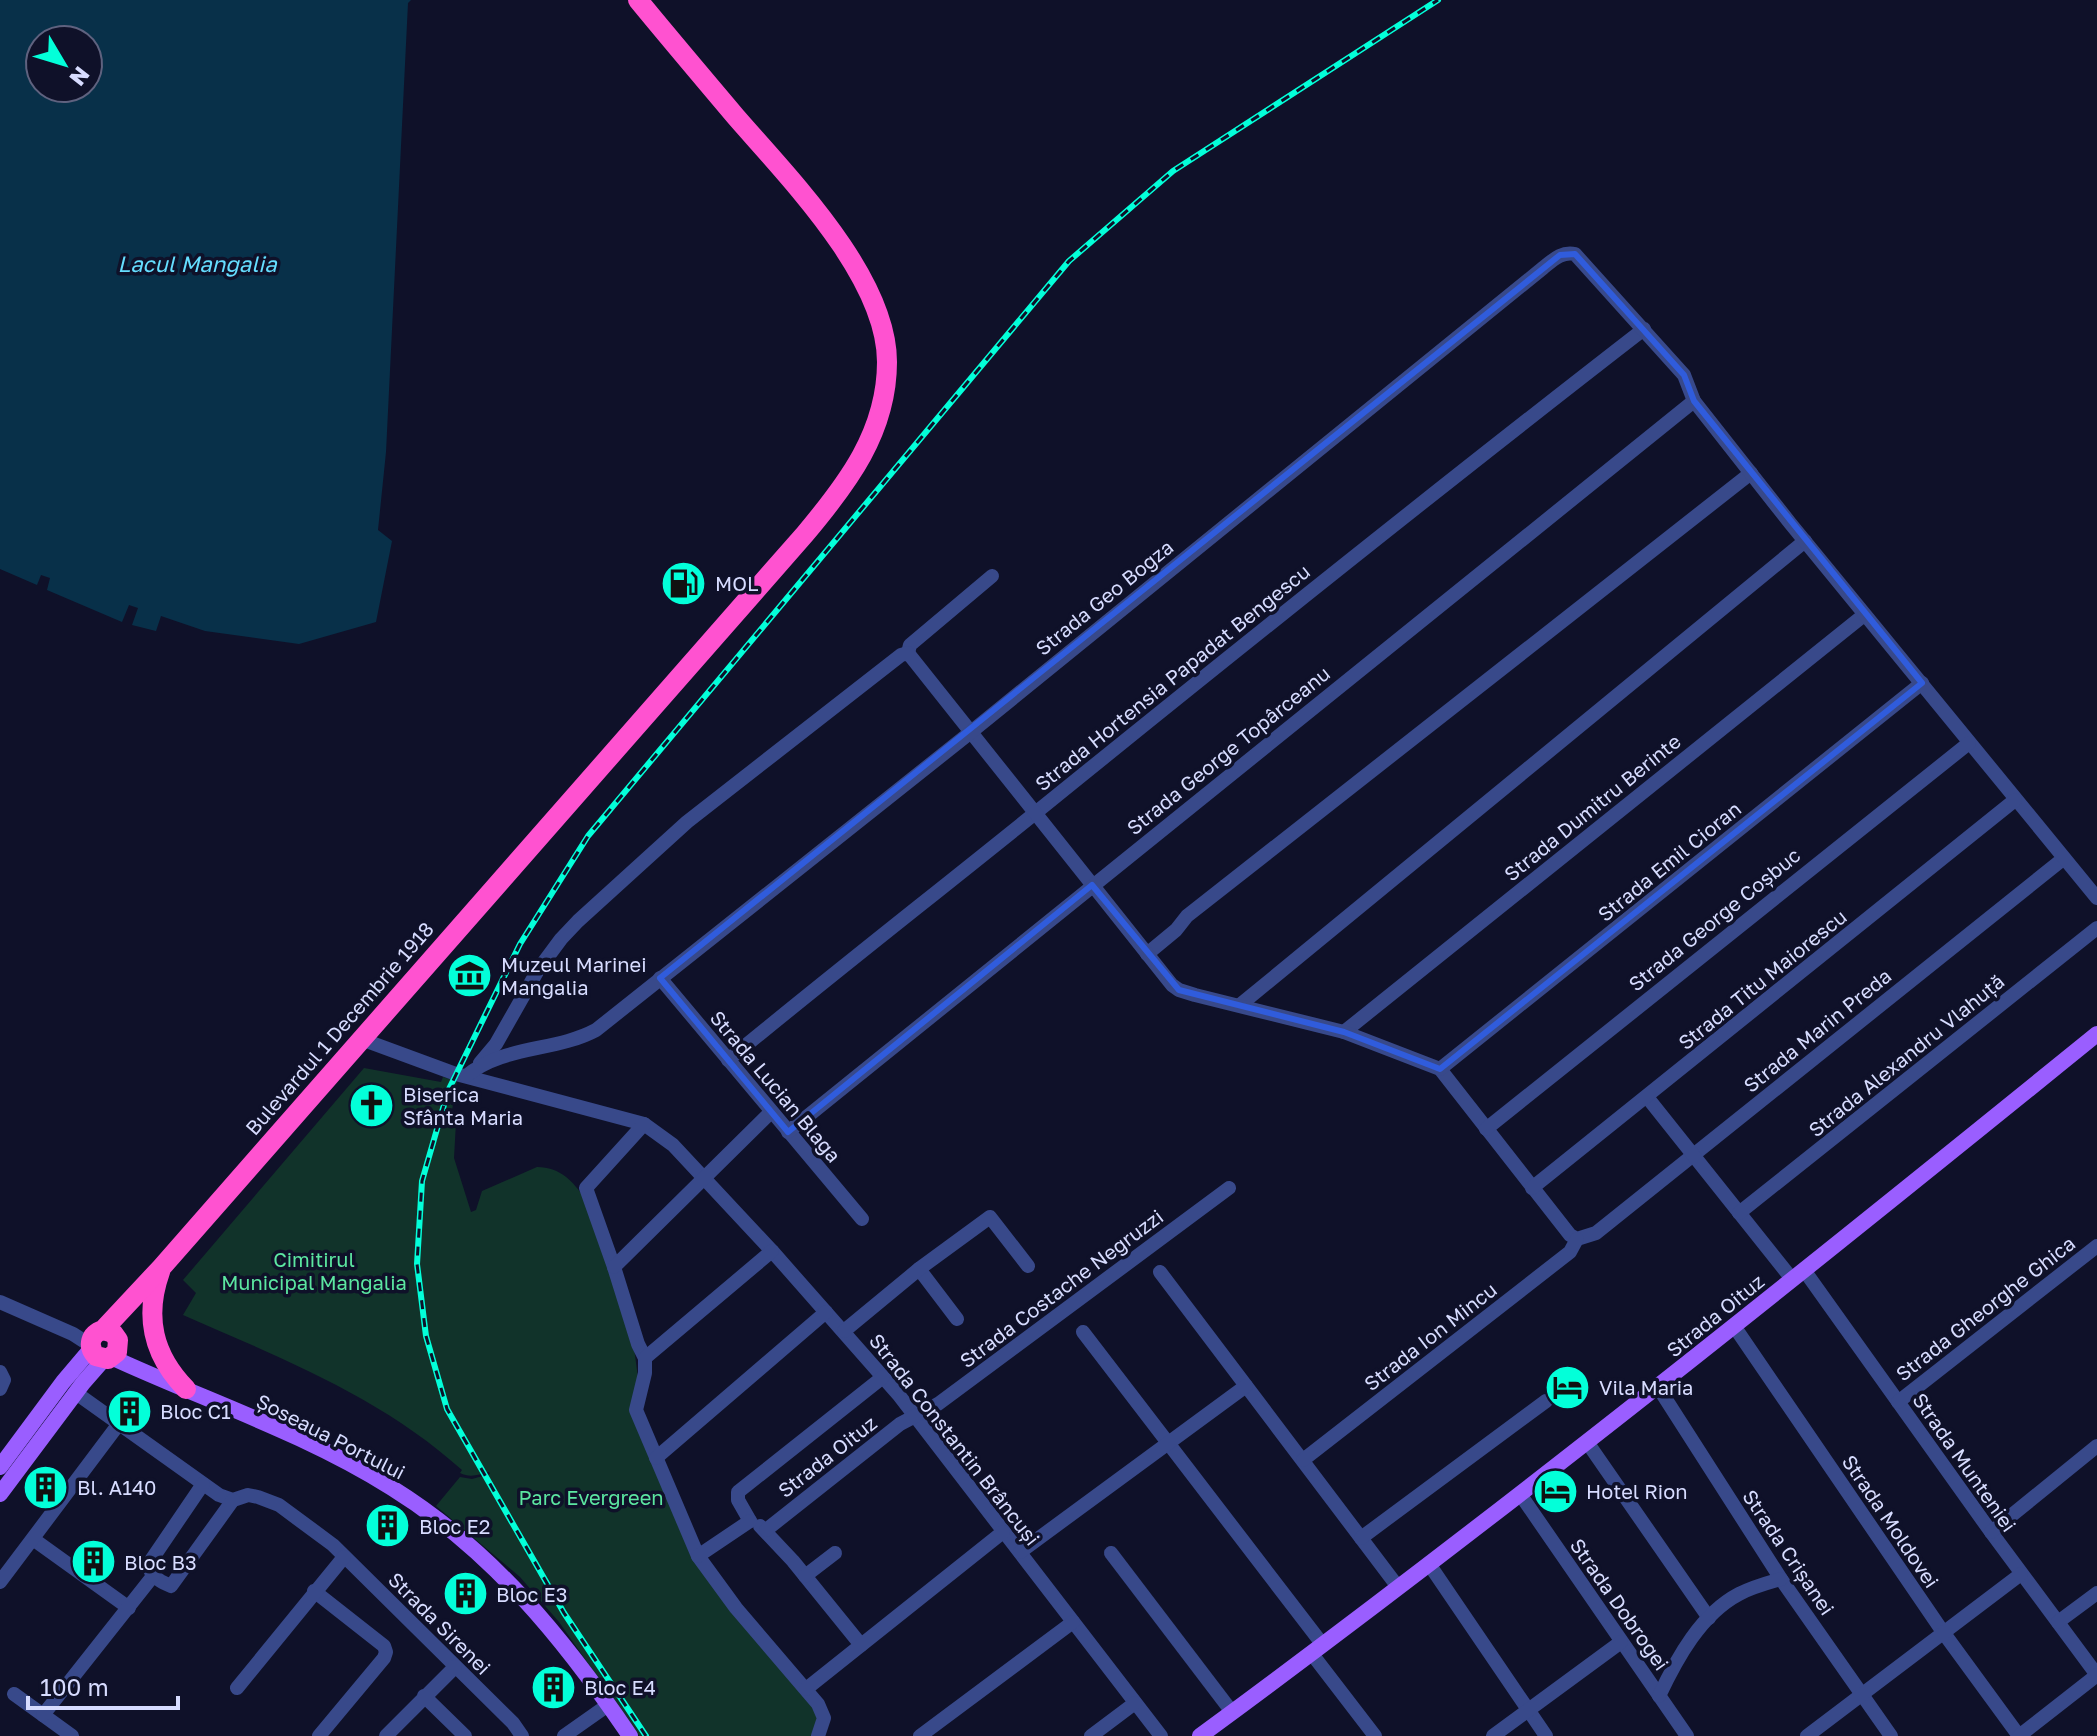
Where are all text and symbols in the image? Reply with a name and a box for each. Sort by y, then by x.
north arrow [24,24,104,104]
text: N [64,62,96,92]
water label: Lacul Mangalia [117,250,278,277]
street label: Strada Geo Bogza [1030,534,1178,660]
fuel station icon: MOL [660,559,708,607]
street label: Strada Hortensia Papadat Bengescu [1030,559,1314,795]
place label: MOL [715,571,758,595]
street label: Strada George Topârceanu [1122,661,1334,839]
street label: Strada Dumitru Berinte [1499,729,1685,885]
street label: Strada Emil Cioran [1593,796,1745,926]
street label: Strada George Coșbuc [1623,842,1805,996]
street label: Strada Titu Maiorescu [1673,904,1851,1054]
street label: Bulevardul 1 Decembrie 1918 [240,917,438,1139]
museum icon: Muzeul Marinei Mangalia [446,951,494,999]
place label: Muzeul Marinei Mangalia [501,952,647,999]
street label: Strada Marin Preda [1738,963,1896,1097]
street label: Strada Alexandru Vlahuță [1803,969,2009,1142]
street label: Strada Lucian Blaga [706,1005,846,1167]
church icon: Biserica Sfânta Maria [348,1081,396,1129]
place label: Biserica Sfânta Maria [403,1082,523,1129]
street label: Strada Costache Negruzzi [955,1204,1167,1372]
street label: Strada Gheorghe Ghica [1891,1231,2079,1385]
park label: Cimitirul Municipal Mangalia [221,1247,407,1294]
street label: Strada Oituz [1661,1268,1769,1362]
street label: Strada Ion Mincu [1359,1277,1501,1395]
street label: Strada Constantin Brâncuși [864,1328,1045,1550]
hotel icon: Vila Maria [1544,1363,1592,1411]
place label: Vila Maria [1599,1375,1693,1399]
building icon: Bloc C1 [105,1387,153,1435]
street label: Șoseaua Portului [252,1388,409,1485]
street label: Strada Munteniei [1908,1388,2022,1536]
place label: Bloc C1 [160,1399,231,1423]
street label: Strada Oituz [773,1410,881,1502]
street label: Strada Moldovei [1838,1450,1944,1592]
building icon: Bl. A140 [22,1463,70,1511]
hotel icon: Hotel Rion [1531,1467,1579,1515]
place label: Bl. A140 [77,1475,157,1499]
place label: Hotel Rion [1586,1479,1687,1503]
park label: Parc Evergreen [518,1485,664,1509]
street label: Strada Crișanei [1737,1485,1840,1620]
building icon: Bloc E2 [364,1502,412,1550]
place label: Bloc E2 [419,1514,490,1538]
street label: Strada Dobrogei [1566,1534,1674,1674]
building icon: Bloc B3 [69,1538,117,1586]
place label: Bloc B3 [124,1550,197,1574]
street label: Strada Sirenei [384,1567,496,1679]
building icon: Bloc E3 [441,1570,489,1618]
place label: Bloc E3 [496,1582,567,1606]
scale bar [28,1660,178,1710]
building icon: Bloc E4 [529,1663,577,1711]
text: 100 m [40,1672,109,1701]
place label: Bloc E4 [584,1675,656,1699]

